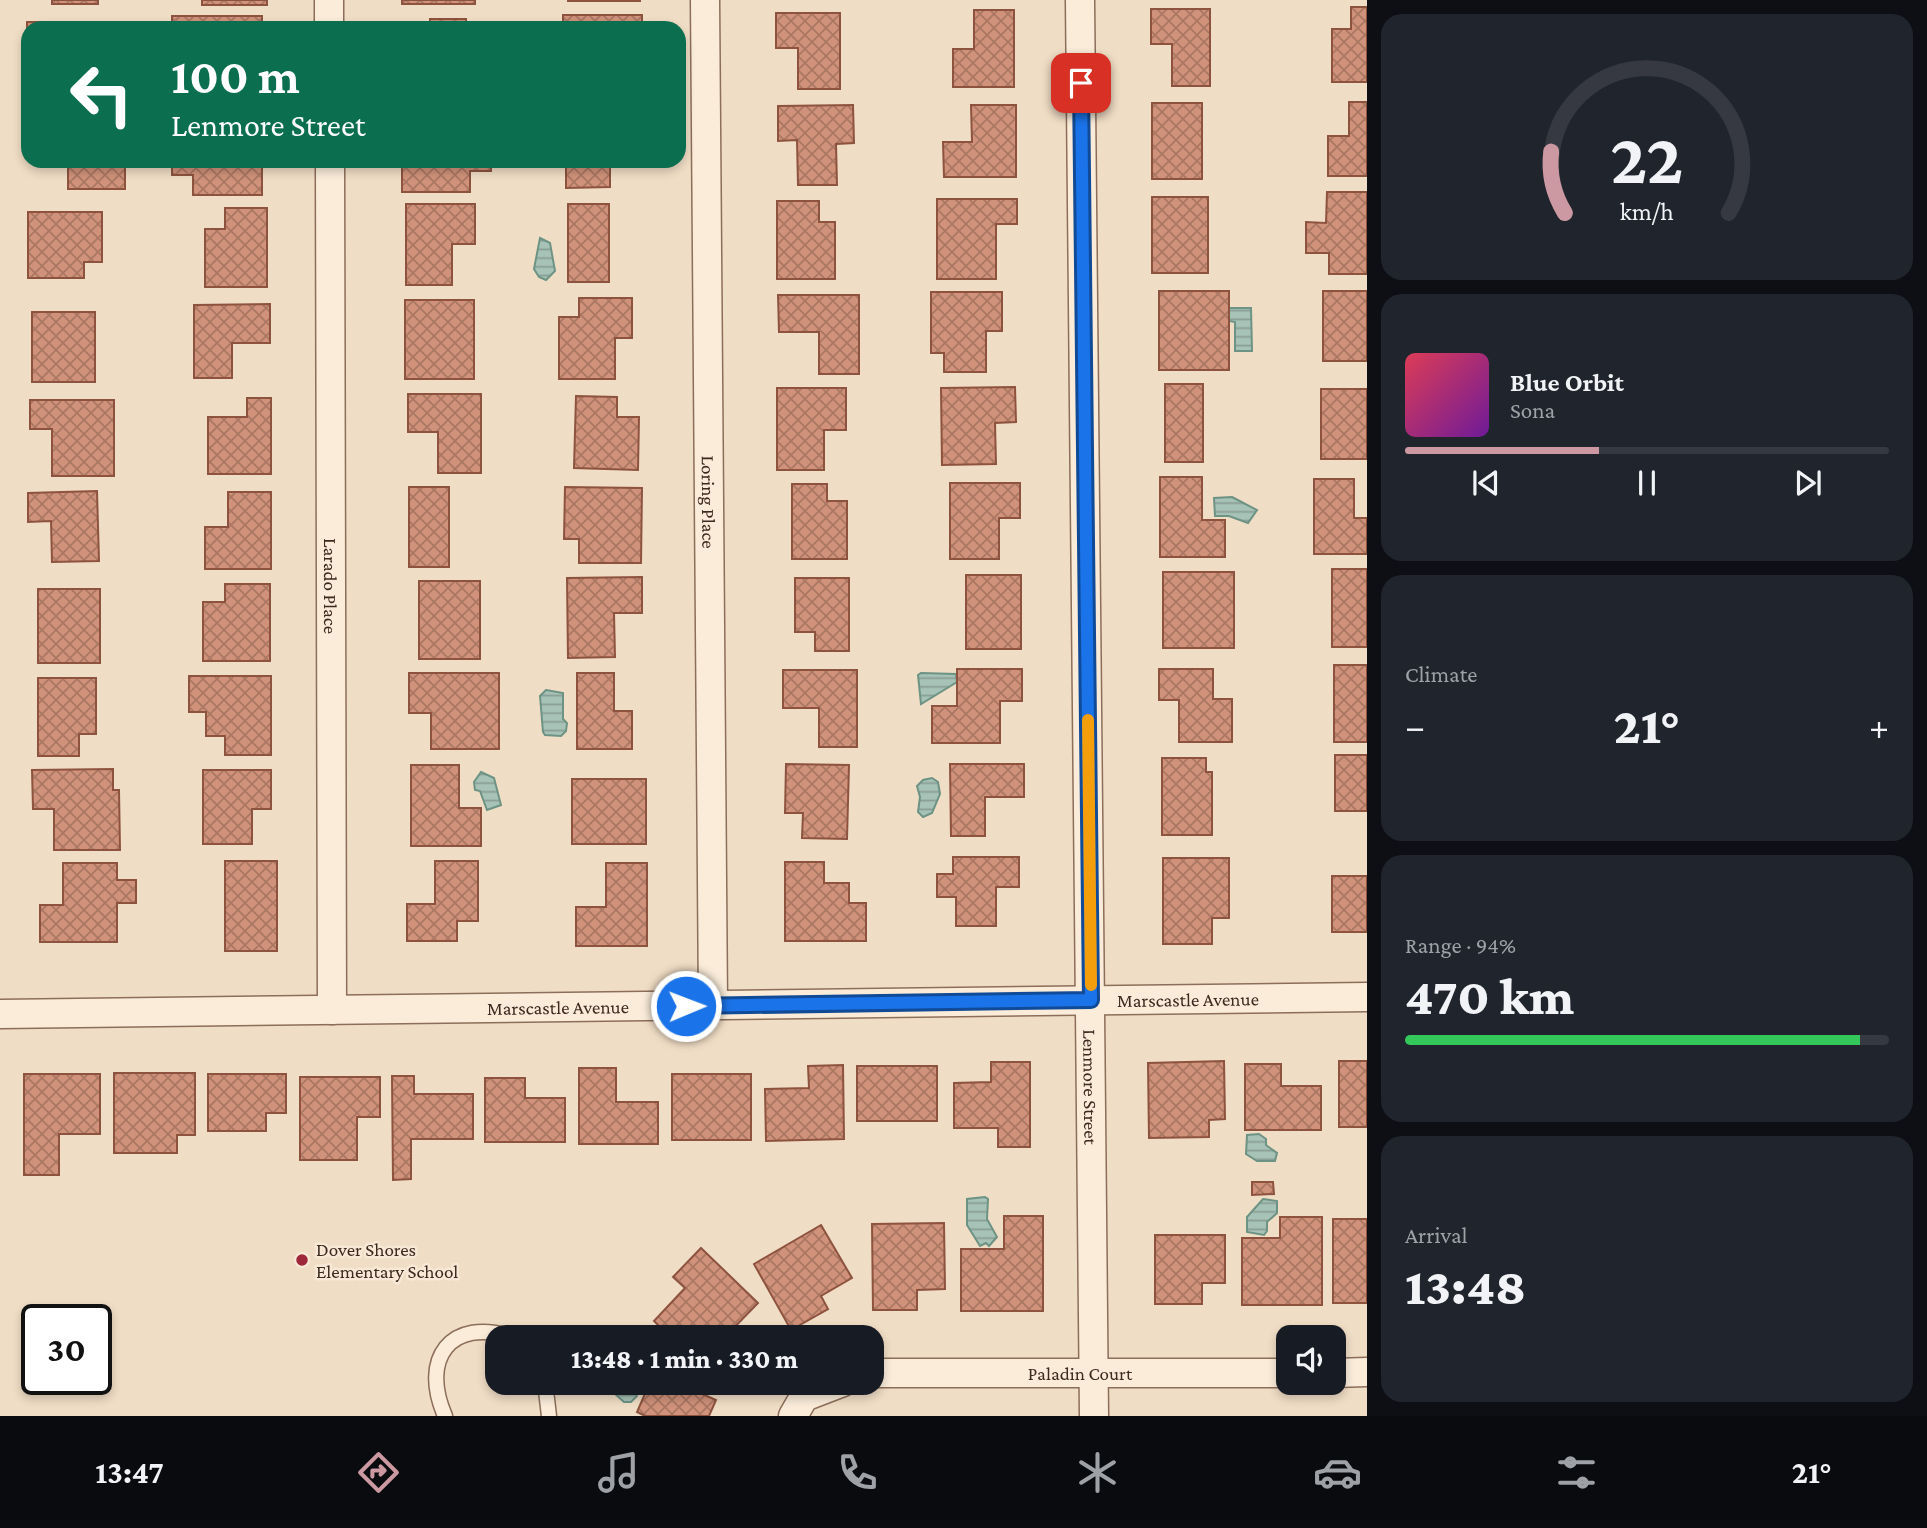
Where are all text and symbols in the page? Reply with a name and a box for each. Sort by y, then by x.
icon: left [56,49,147,140]
text: 100 m [171,49,300,104]
pin [1051,53,1111,113]
icon: arrive [1062,64,1100,102]
text: Lenmore Street [171,107,366,143]
text: 22 [1610,119,1684,200]
text: km/h [1620,198,1674,225]
text: Blue Orbit [1510,368,1624,397]
text: Sona [1510,397,1555,423]
street label: Loring Place [698,455,720,549]
icon: previous [1467,464,1505,502]
icon: pause [1628,464,1666,502]
icon: next [1789,464,1827,502]
street label: Larado Place [320,538,342,634]
text: Climate [1405,661,1477,687]
text: 21° [1614,696,1680,754]
text: − [1405,705,1425,747]
text: + [1869,705,1889,747]
text: Range · 94% [1405,932,1516,958]
text: 470 km [1405,967,1574,1025]
position arrow [649,969,723,1043]
street label: Marscastle Avenue [1117,988,1259,1011]
street label: Marscastle Avenue [487,996,629,1018]
street label: Lenmore Street [1080,1029,1102,1146]
text: Arrival [1405,1222,1468,1248]
place label: Dover Shores Elementary School [316,1239,458,1282]
marker: Dover Shores Elementary School [294,1252,310,1268]
text: 13:48 [1405,1257,1526,1315]
speed limit sign: 30 [21,1304,112,1395]
map controls [1276,1325,1346,1395]
button: sound [1276,1325,1346,1395]
text: 13:48 · 1 min · 330 m [571,1345,798,1374]
street label: Paladin Court [1028,1363,1133,1384]
icon: directions [354,1448,403,1497]
icon: music [594,1448,643,1497]
icon: phone [833,1448,882,1497]
icon: climate [1073,1448,1122,1497]
icon: car [1313,1448,1362,1497]
icon: filters [1552,1448,1601,1497]
text: 13:47 [95,1454,164,1490]
text: 21° [1792,1454,1832,1490]

